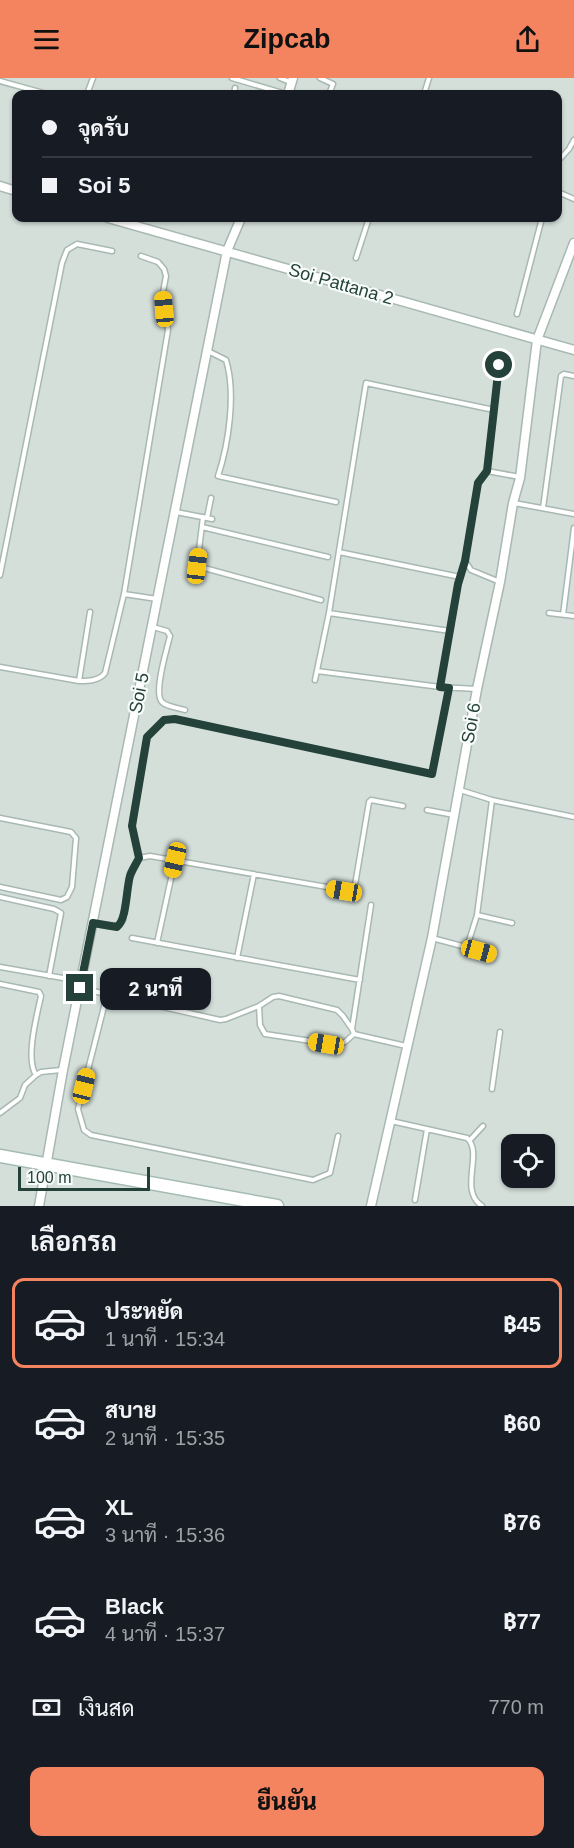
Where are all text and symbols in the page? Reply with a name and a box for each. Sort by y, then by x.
icon: menu [30,23,63,56]
icon: share [511,23,544,56]
text: Zipcab [243,24,331,54]
text: จุดรับ [78,116,129,141]
text: Soi 5 [78,173,131,198]
street label: Soi Pattana 2 [286,259,396,309]
car [153,290,175,328]
route start [485,351,512,378]
car [186,547,208,585]
street label: Soi 5 [125,671,153,715]
street label: Soi 6 [458,701,484,745]
car [162,840,188,880]
car [325,879,363,903]
car [459,938,499,964]
callout: 2 นาที [101,967,212,1009]
route end [66,974,93,1001]
text: 2 นาที [129,978,182,1000]
car [307,1032,345,1056]
car [71,1066,97,1106]
map controls [501,1134,555,1188]
button: locate [501,1134,555,1188]
scale bar [18,1164,150,1192]
text: 100 m [27,1169,71,1186]
text: เลือกรถ [30,1227,117,1257]
icon: car [33,1296,87,1350]
text: ประหยัด [105,1299,183,1324]
text: ฿45 [503,1312,541,1337]
text: 1 นาที · 15:34 [105,1328,225,1350]
icon: car [33,1395,87,1449]
text: สบาย [105,1398,157,1423]
text: ฿60 [503,1411,541,1436]
text: 2 นาที · 15:35 [105,1427,225,1449]
icon: car [33,1494,87,1548]
text: XL [105,1495,133,1520]
text: ฿76 [503,1510,541,1535]
text: 3 นาที · 15:36 [105,1524,225,1546]
icon: car [33,1593,87,1647]
text: Black [105,1594,164,1619]
text: ฿77 [503,1609,541,1634]
text: 4 นาที · 15:37 [105,1623,225,1645]
icon: cash [30,1691,63,1724]
text: เงินสด [78,1696,135,1721]
text: 770 m [488,1696,544,1718]
button: ยืนยัน [30,1767,544,1836]

